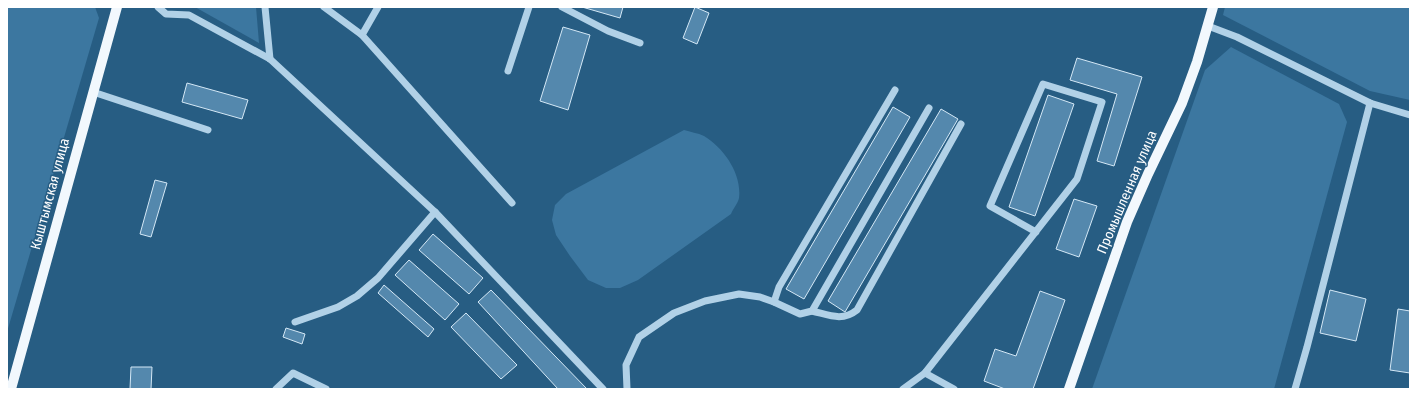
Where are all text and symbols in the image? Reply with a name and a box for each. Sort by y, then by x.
street label: Промышленная улица [1093,128,1161,256]
street label: Кыштымская улица [27,136,73,252]

